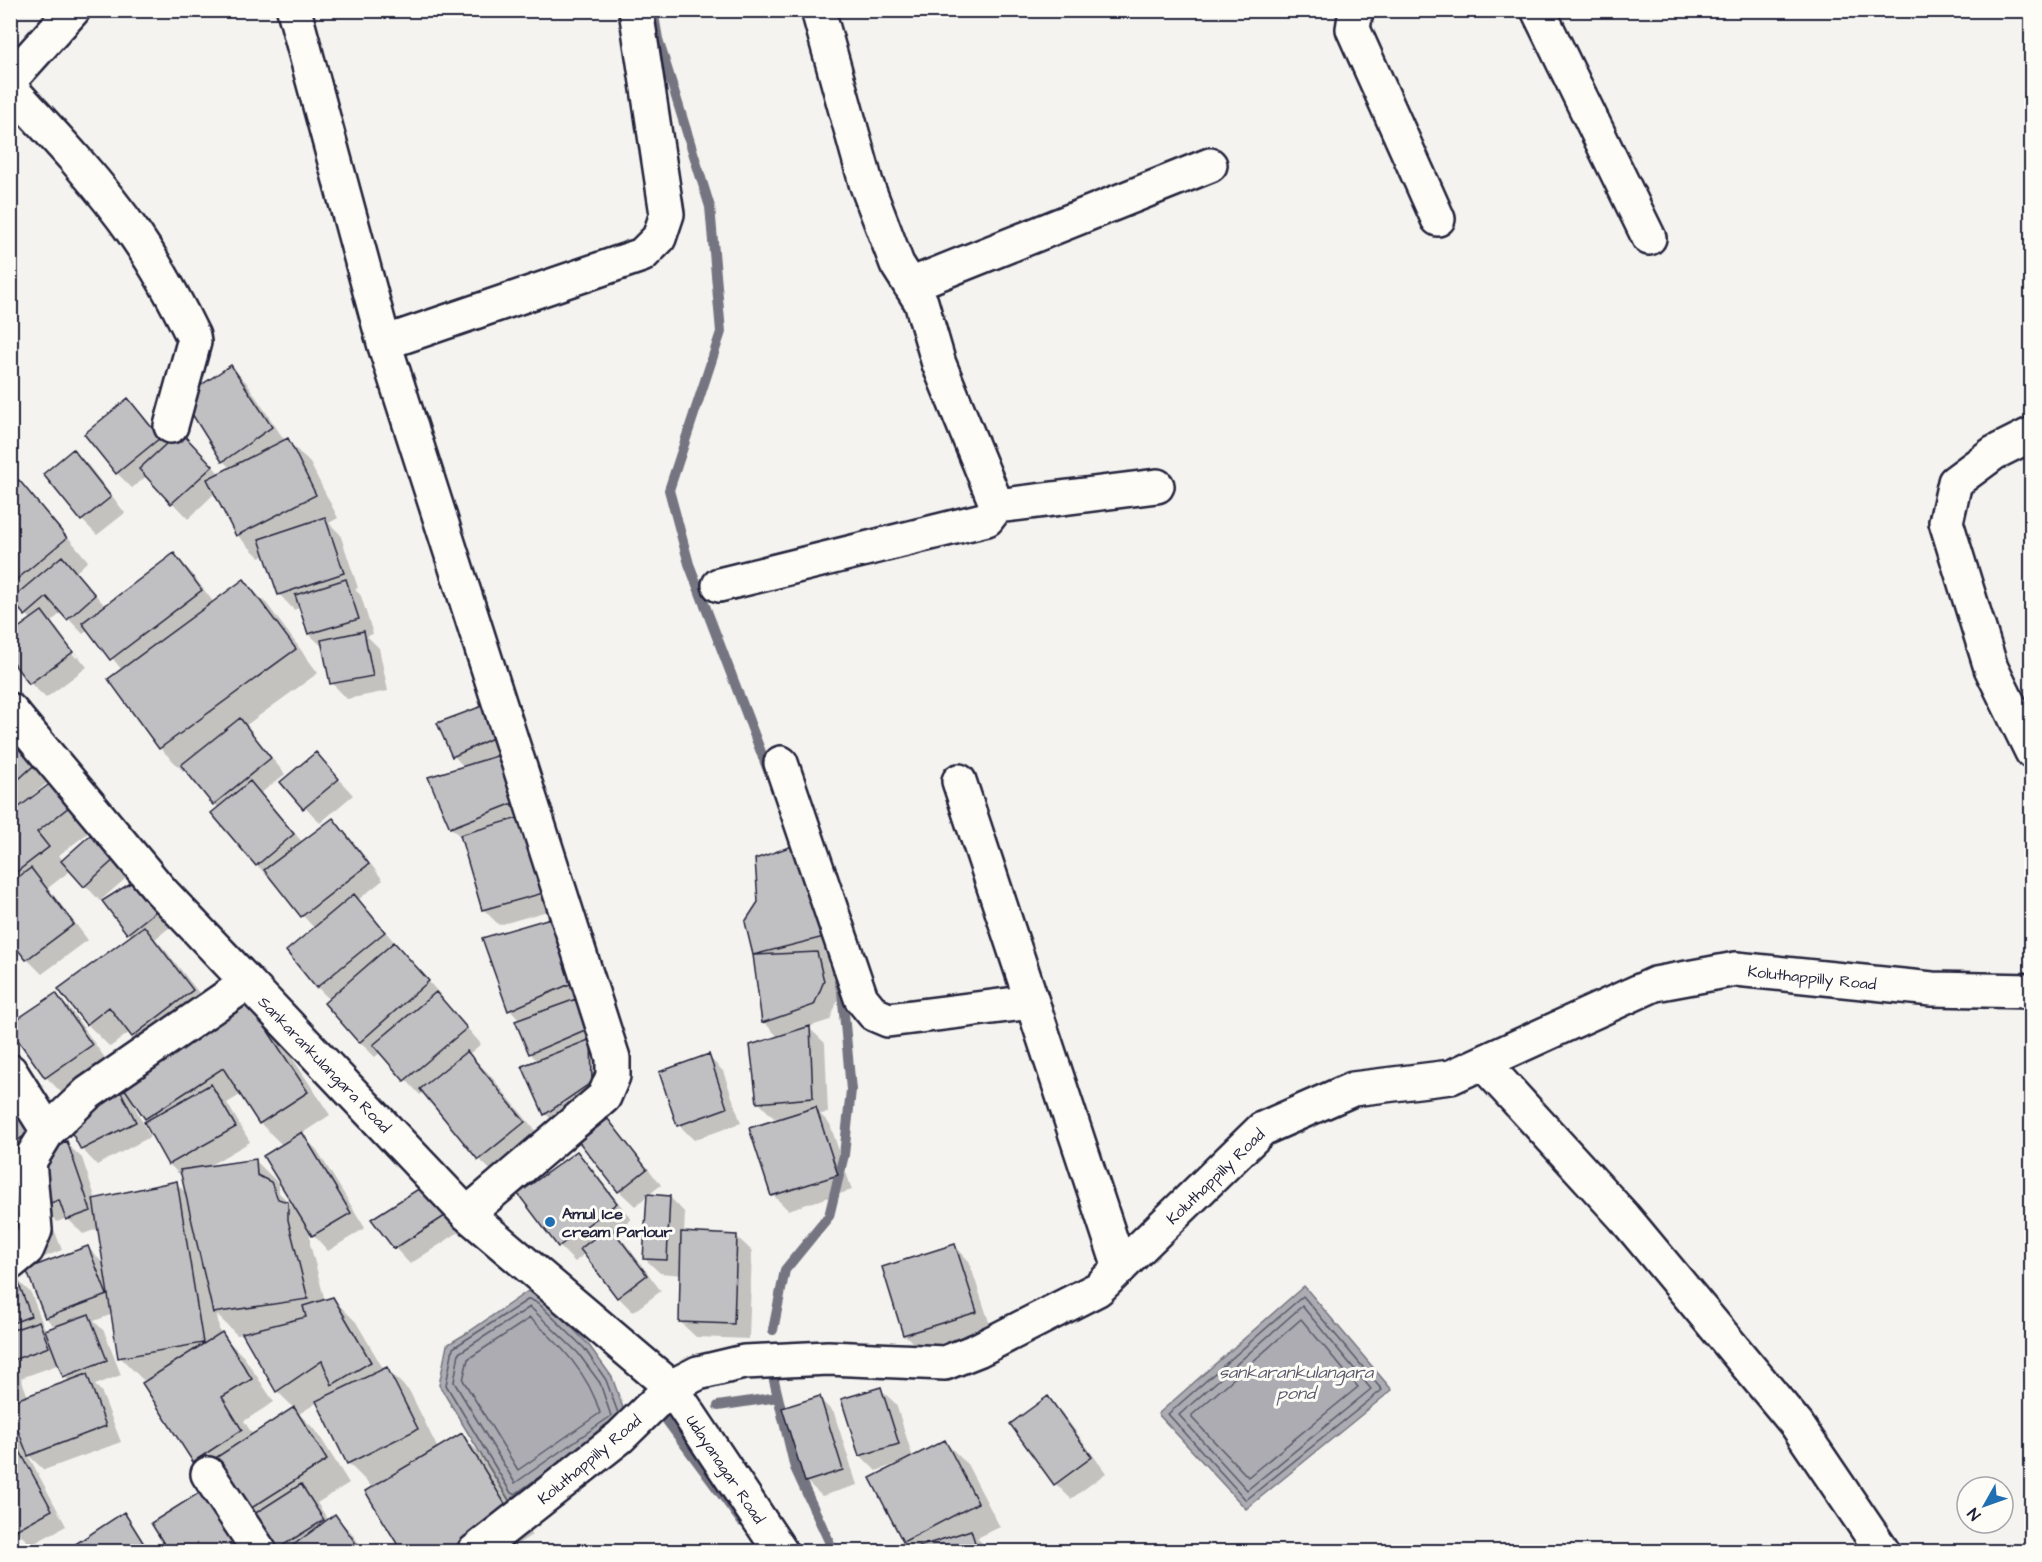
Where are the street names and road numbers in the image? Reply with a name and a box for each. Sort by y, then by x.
street label: Koluthappilly Road [1746,960,1877,997]
street label: Sankarankulangara Road [252,991,396,1139]
street label: Koluthappilly Road [1162,1124,1270,1230]
street label: Koluthappilly Road [533,1410,647,1510]
street label: Udayanagar Road [680,1411,770,1529]

